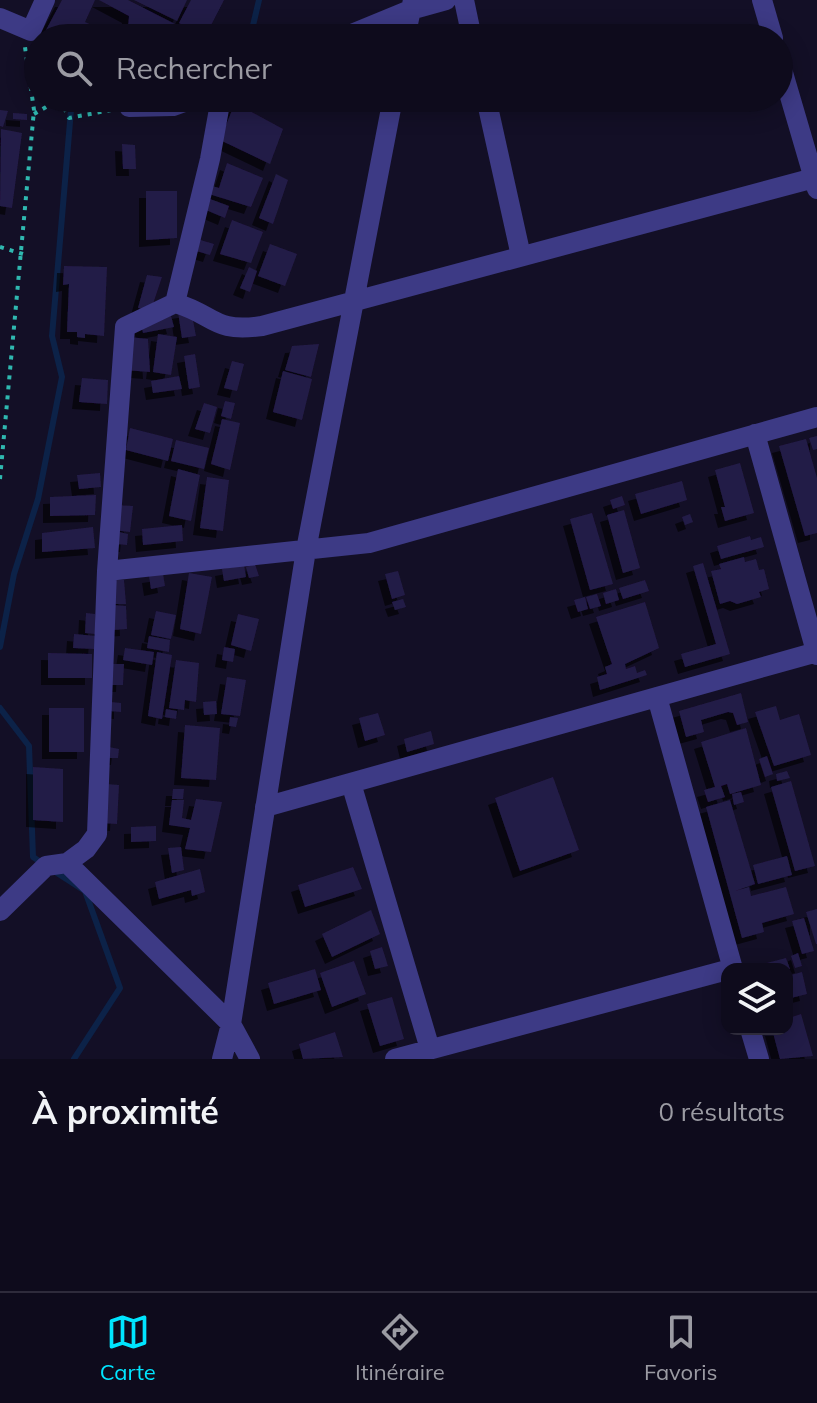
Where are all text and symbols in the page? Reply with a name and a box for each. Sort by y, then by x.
search box [24,24,793,112]
icon: search [52,46,96,90]
text: Rechercher [116,49,272,87]
map controls [721,963,793,1035]
button: layers [721,963,793,1035]
text: À proximité [32,1090,219,1133]
text: 0 résultats [658,1095,785,1128]
tab: Carte [100,1310,156,1386]
tab: Itinéraire [355,1310,445,1386]
tab: Favoris [644,1310,717,1386]

